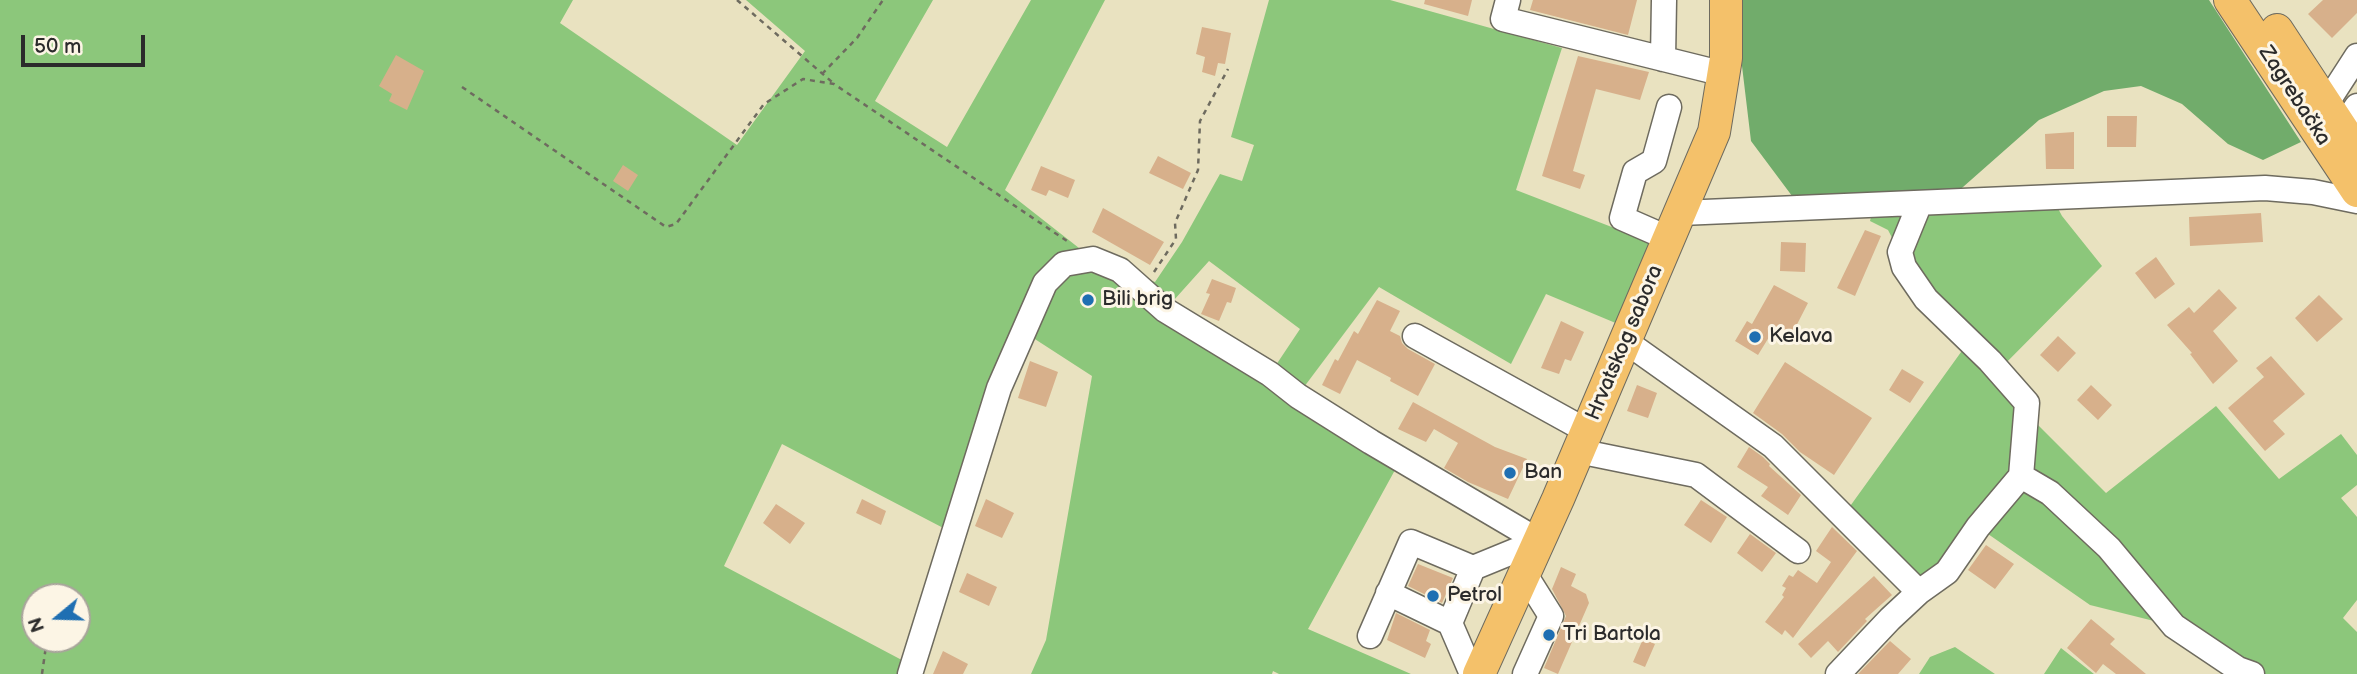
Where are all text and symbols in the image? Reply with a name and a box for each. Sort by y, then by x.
scale bar [24,21,149,65]
text: 50 m [34,34,81,59]
street label: Zagrebačka [2253,42,2335,150]
street label: Hrvatskog sabora [1581,262,1669,424]
place label: Bili brig [1102,287,1173,313]
marker: Bili brig [1080,292,1096,308]
place label: Kelava [1769,324,1833,350]
marker: Kelava [1747,329,1763,345]
place label: Ban [1524,460,1562,486]
marker: Ban [1502,465,1518,481]
north arrow [21,583,91,653]
place label: Petrol [1447,583,1502,609]
marker: Petrol [1425,588,1441,604]
text: N [24,614,51,635]
place label: Tri Bartola [1563,622,1661,648]
marker: Tri Bartola [1541,627,1557,643]

